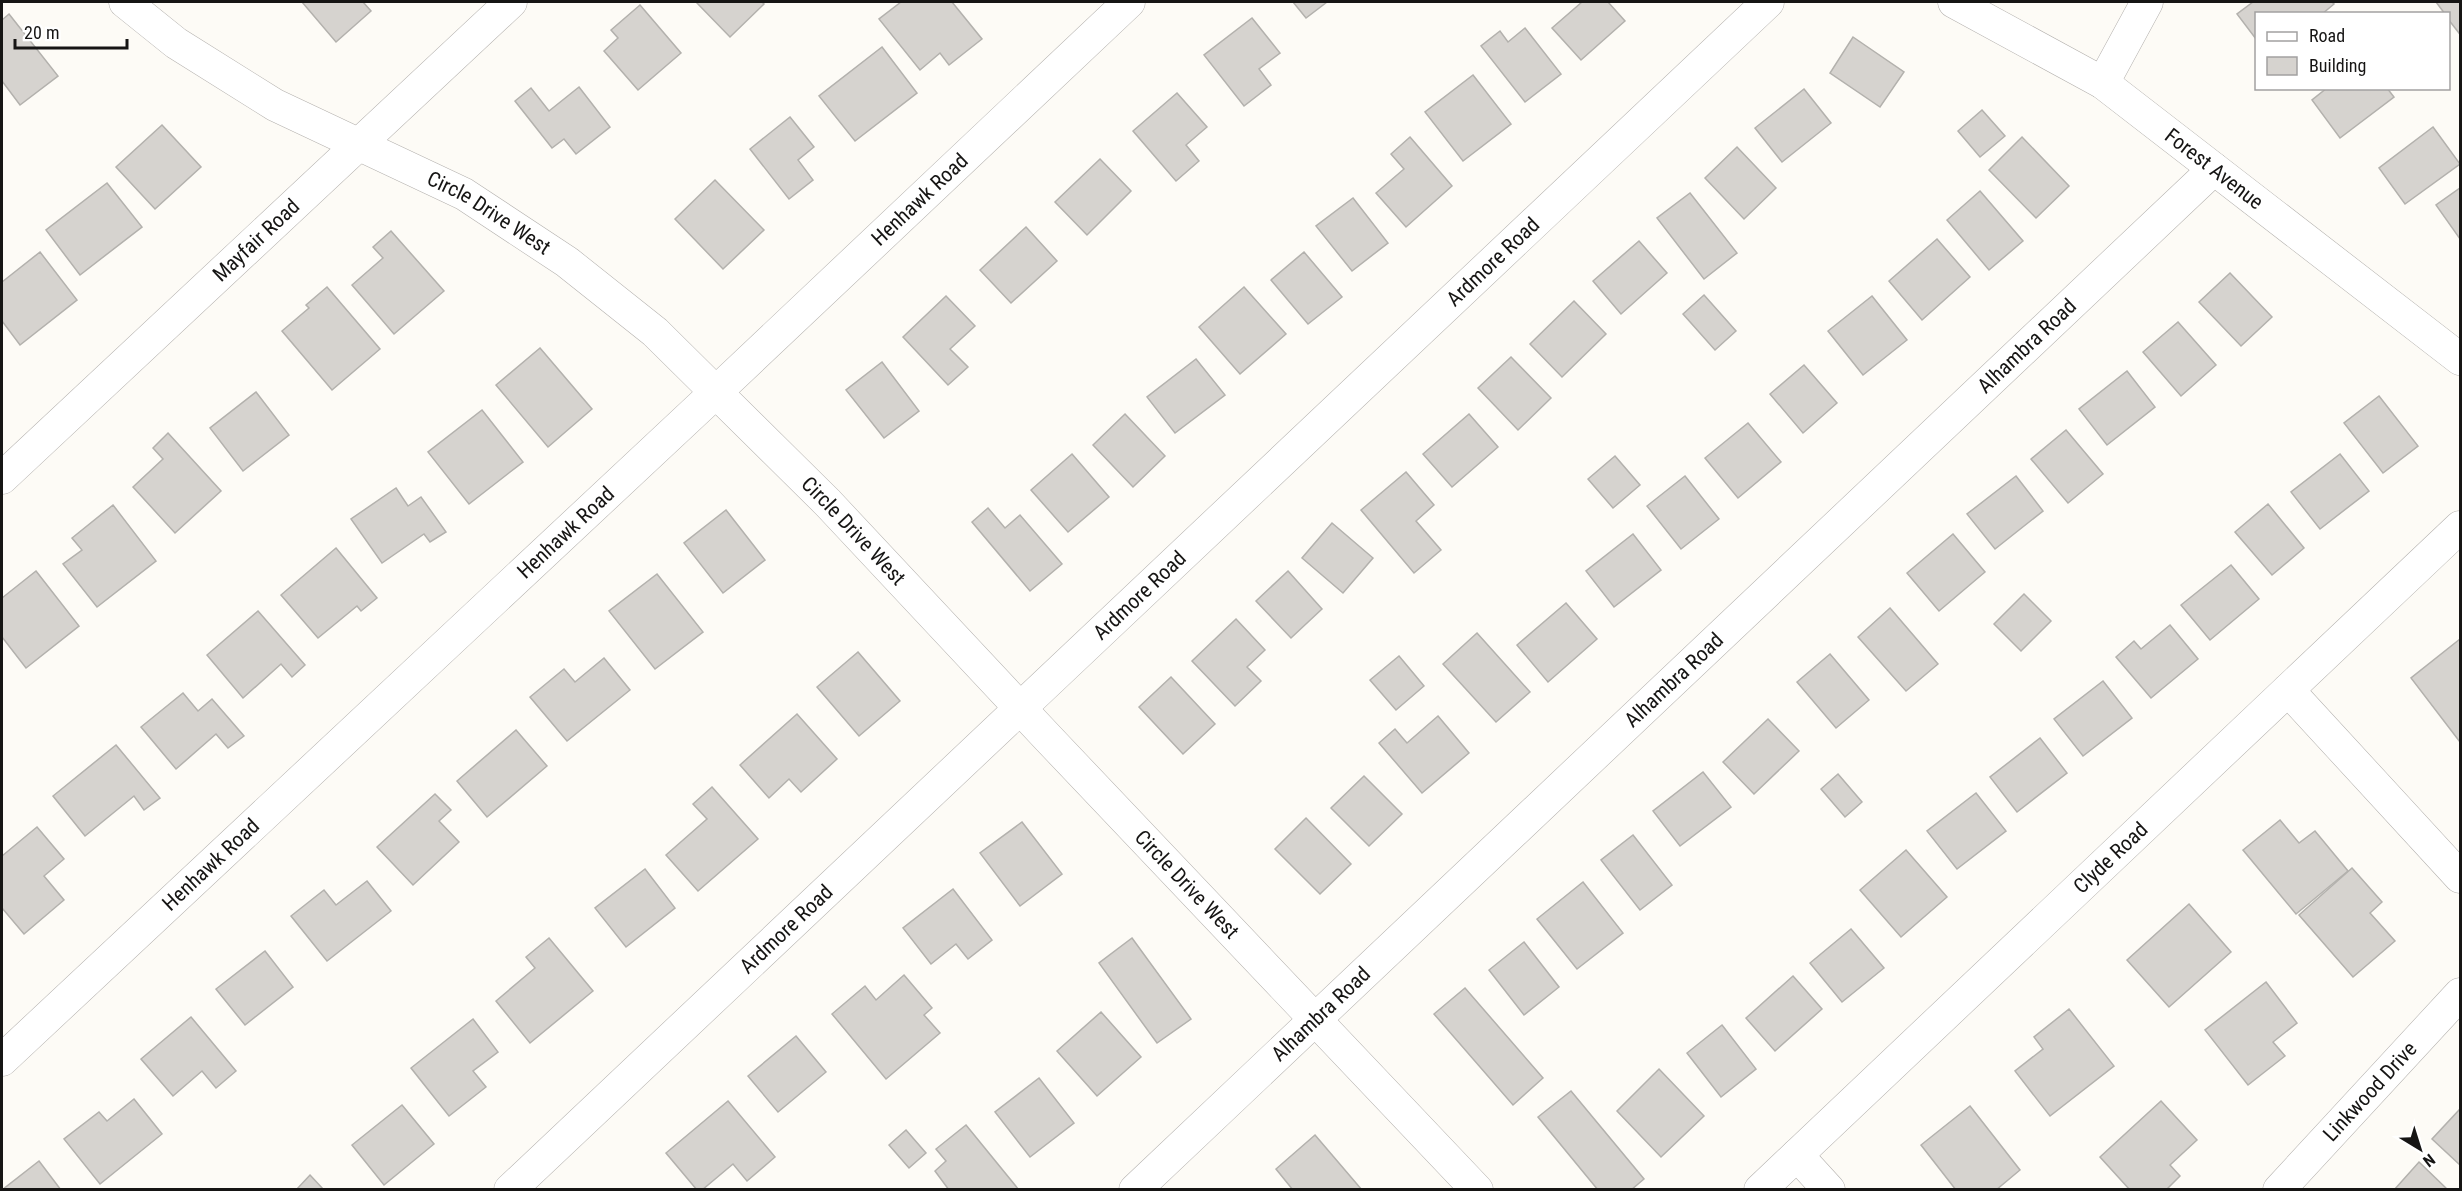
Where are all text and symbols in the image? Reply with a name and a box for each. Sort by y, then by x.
scale bar [15,12,128,50]
legend [2255,12,2450,90]
text: 20 m [24,22,59,43]
text: Road [2309,25,2345,46]
text: Building [2309,55,2366,76]
street label: Forest Avenue [2160,123,2268,214]
street label: Henhawk Road [867,149,973,251]
street label: Circle Drive West [423,166,555,260]
street label: Mayfair Road [208,194,304,287]
street label: Ardmore Road [1442,212,1544,311]
street label: Alhambra Road [1973,294,2081,398]
street label: Circle Drive West [797,472,910,590]
street label: Henhawk Road [513,482,619,584]
street label: Ardmore Road [1088,546,1191,645]
street label: Alhambra Road [1620,628,1728,732]
street label: Henhawk Road [158,814,264,916]
street label: Clyde Road [2069,817,2153,898]
street label: Circle Drive West [1130,825,1244,944]
street label: Ardmore Road [735,880,837,978]
street label: Alhambra Road [1267,962,1375,1066]
street label: Linkwood Drive [2318,1037,2422,1146]
north arrow [2390,1119,2450,1179]
text: N [2419,1150,2439,1171]

